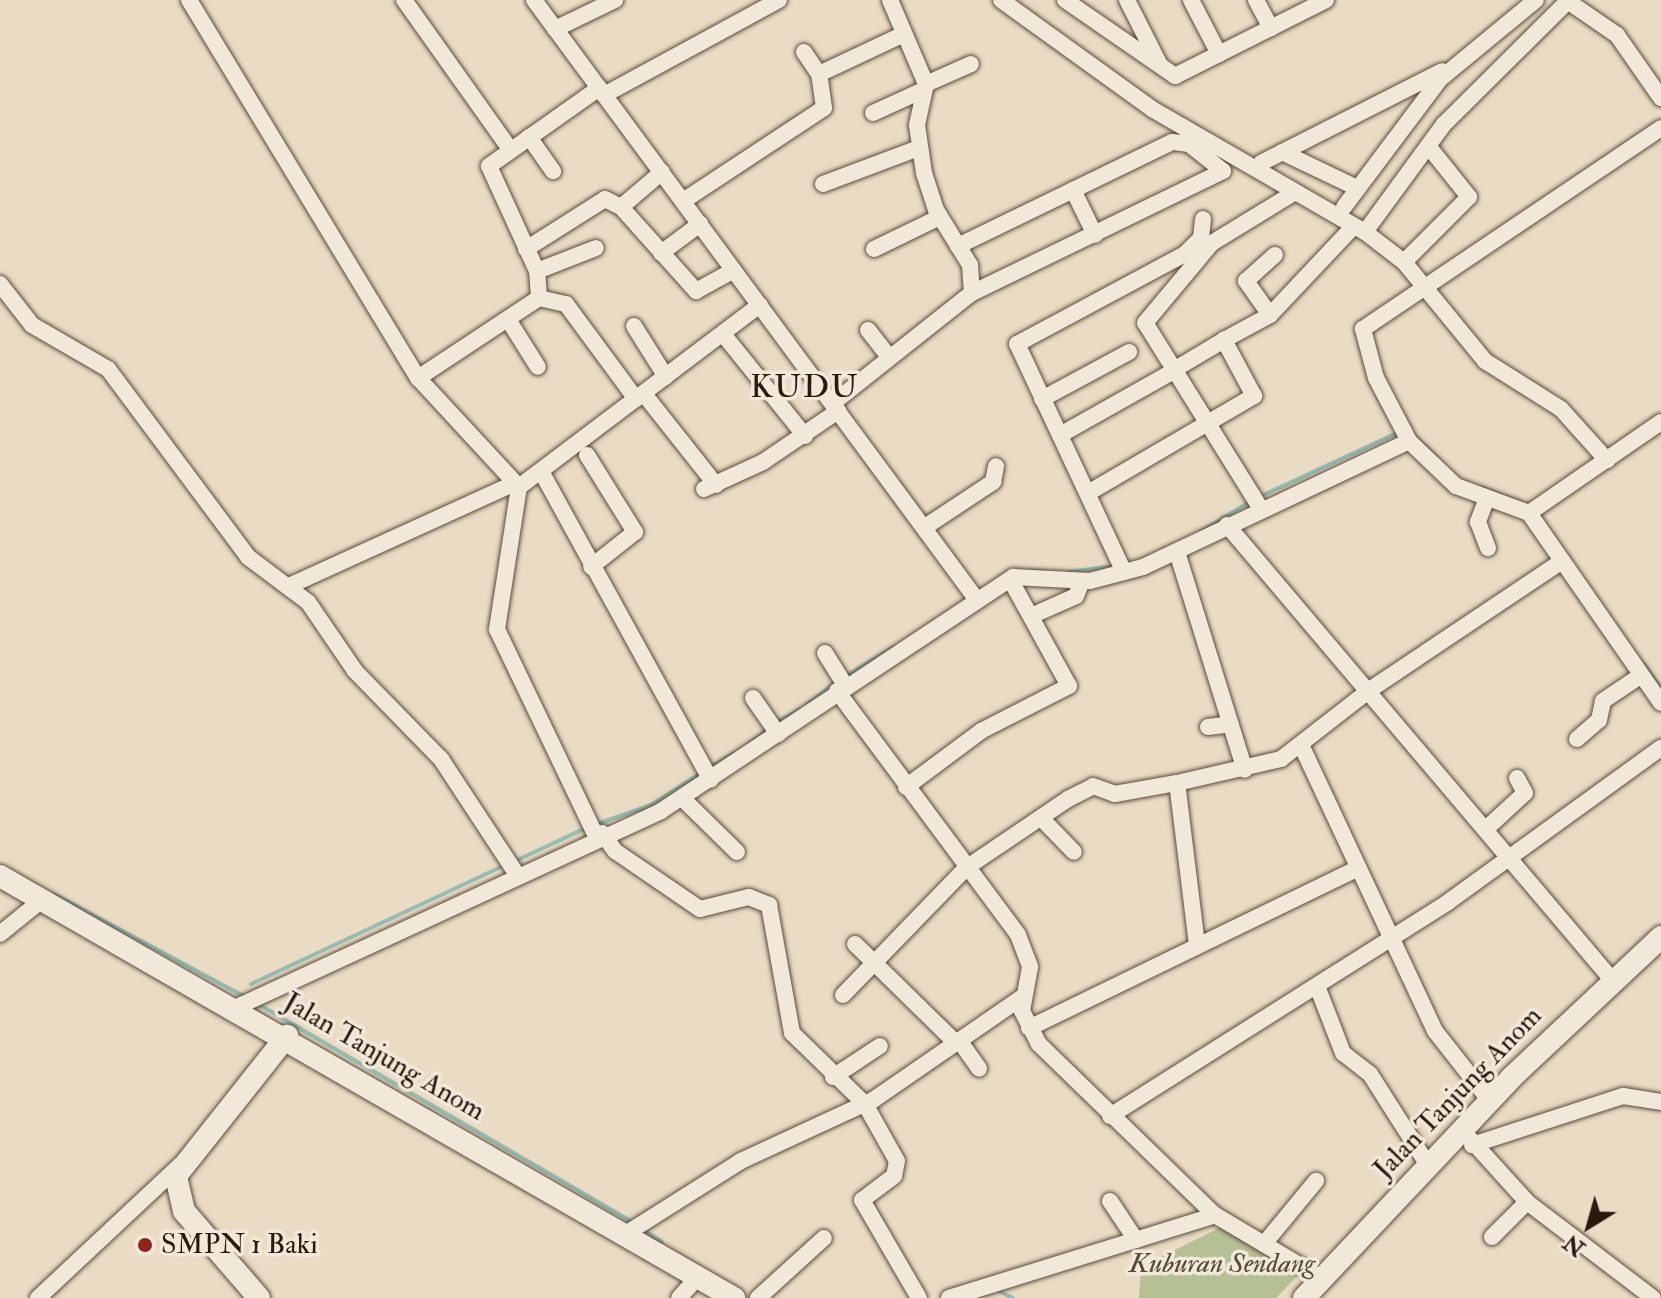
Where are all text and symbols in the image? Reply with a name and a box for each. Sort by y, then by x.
district label: KUDU [750,368,860,406]
street label: Jalan Tanjung Anom [277,986,491,1128]
street label: Jalan Tanjung Anom [1367,1000,1549,1186]
north arrow [1549,1186,1629,1266]
place label: SMPN 1 Baki [161,1228,318,1262]
text: N [1558,1228,1591,1262]
marker: SMPN 1 Baki [136,1236,154,1254]
park label: Kuburan Sendang [1129,1247,1315,1281]

